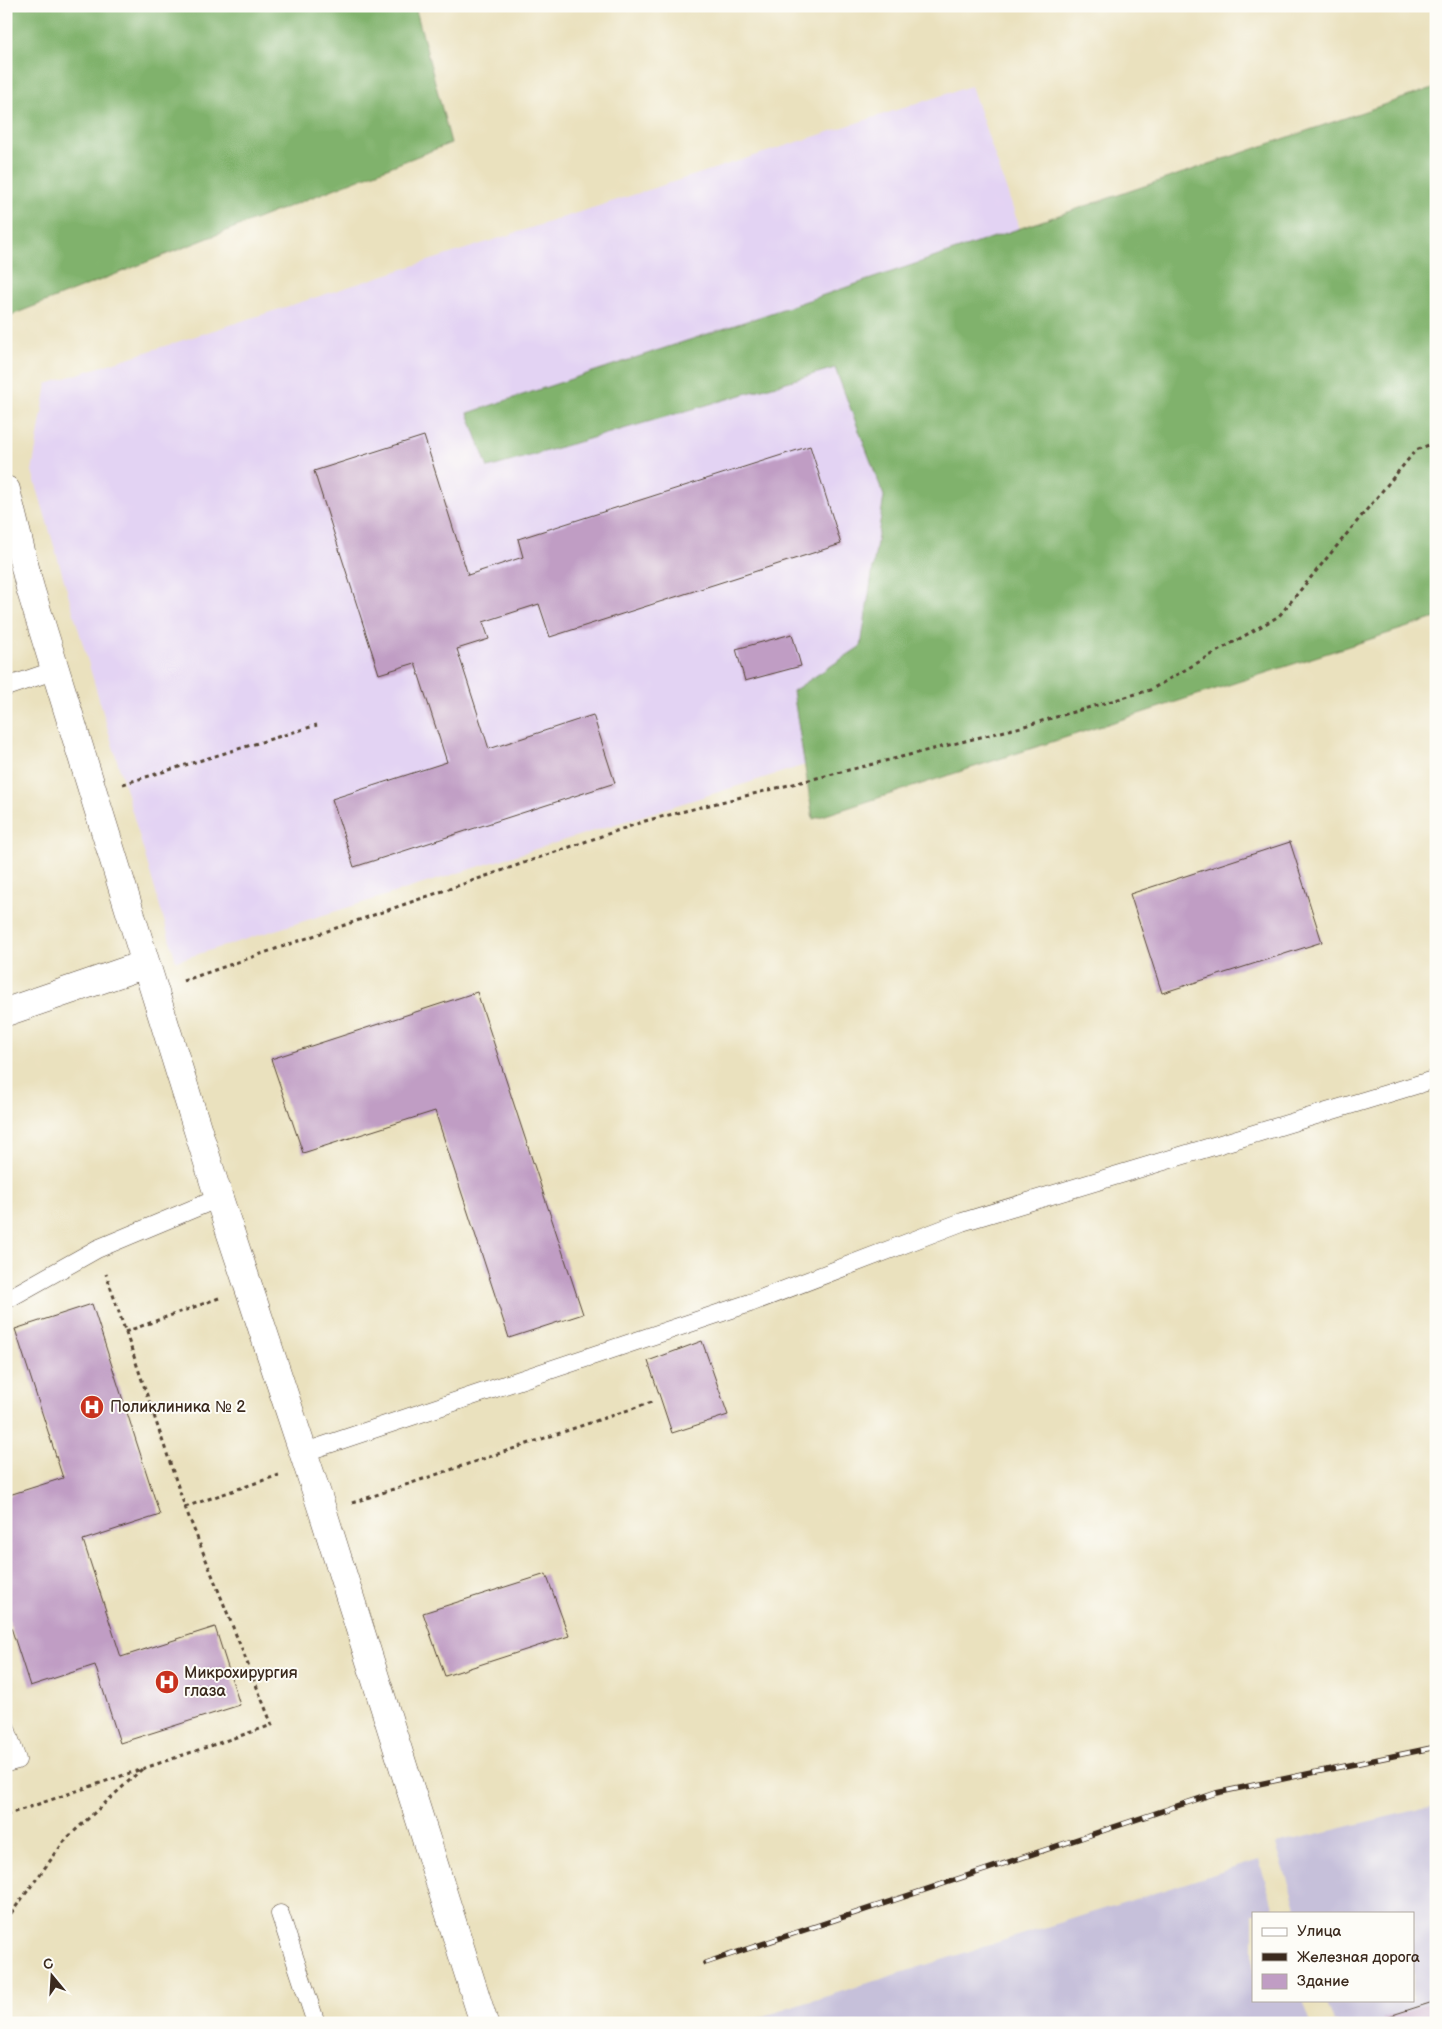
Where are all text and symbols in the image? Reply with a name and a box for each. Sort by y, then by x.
hospital icon: Поликлиника № 2 [79,1394,105,1420]
place label: Поликлиника № 2 [110,1398,246,1417]
place label: Микрохирургия глаза [184,1664,298,1701]
hospital icon: Микрохирургия глаза [154,1669,180,1695]
legend [1252,1912,1414,2002]
text: Улица [1297,1922,1342,1941]
text: Железная дорога [1297,1948,1420,1967]
north arrow [28,1952,78,2002]
text: С [41,1954,56,1974]
text: Здание [1297,1972,1349,1991]

